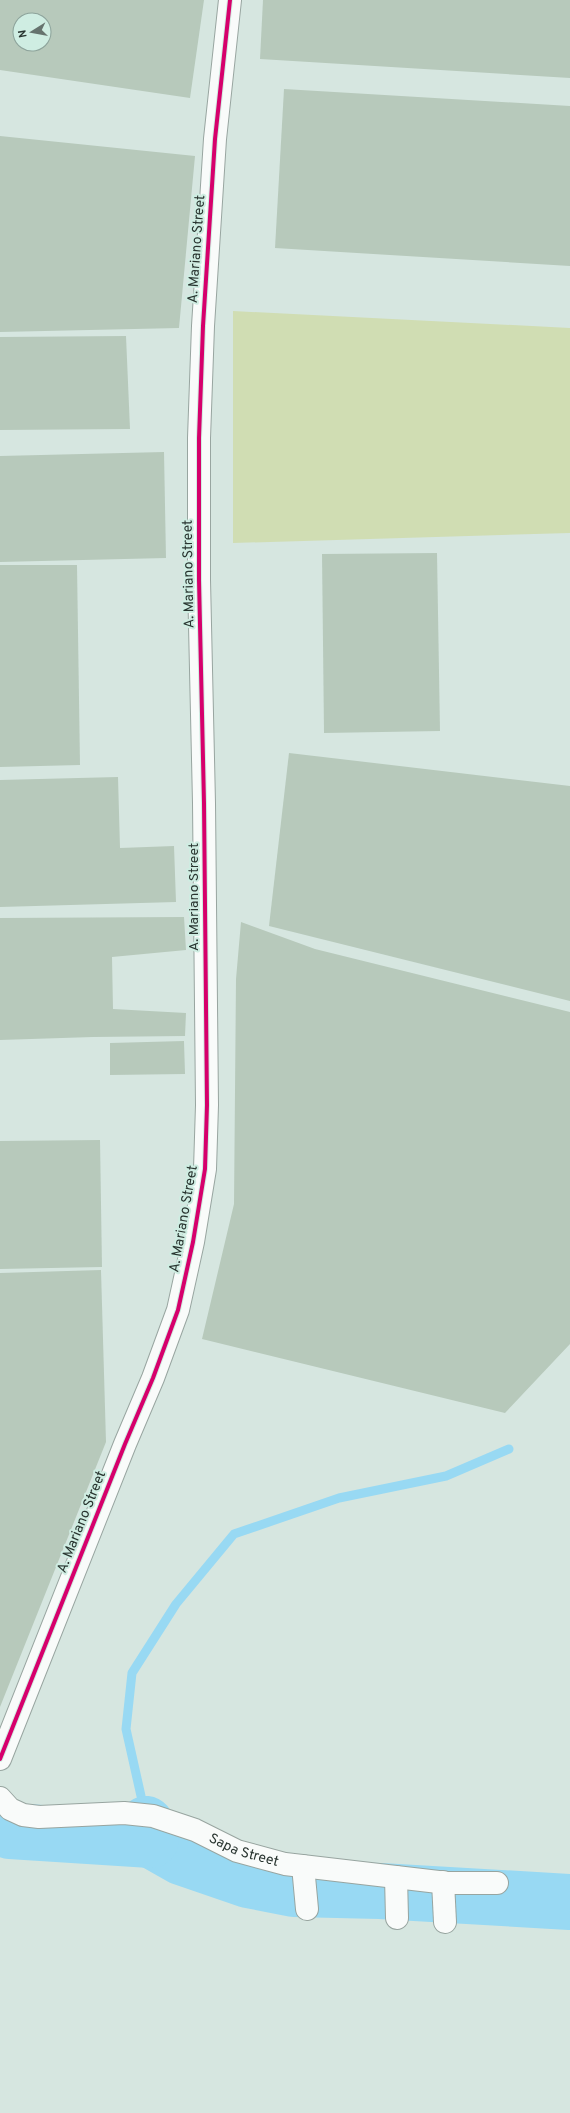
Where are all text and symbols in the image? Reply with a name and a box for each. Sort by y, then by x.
north arrow [12,12,52,52]
text: N [16,29,31,39]
street label: A. Mariano Street [185,194,209,304]
street label: A. Mariano Street [180,520,198,628]
street label: A. Mariano Street [186,843,203,951]
street label: A. Mariano Street [166,1164,202,1274]
street label: A. Mariano Street [54,1468,110,1576]
street label: Sapa Street [206,1830,281,1870]

